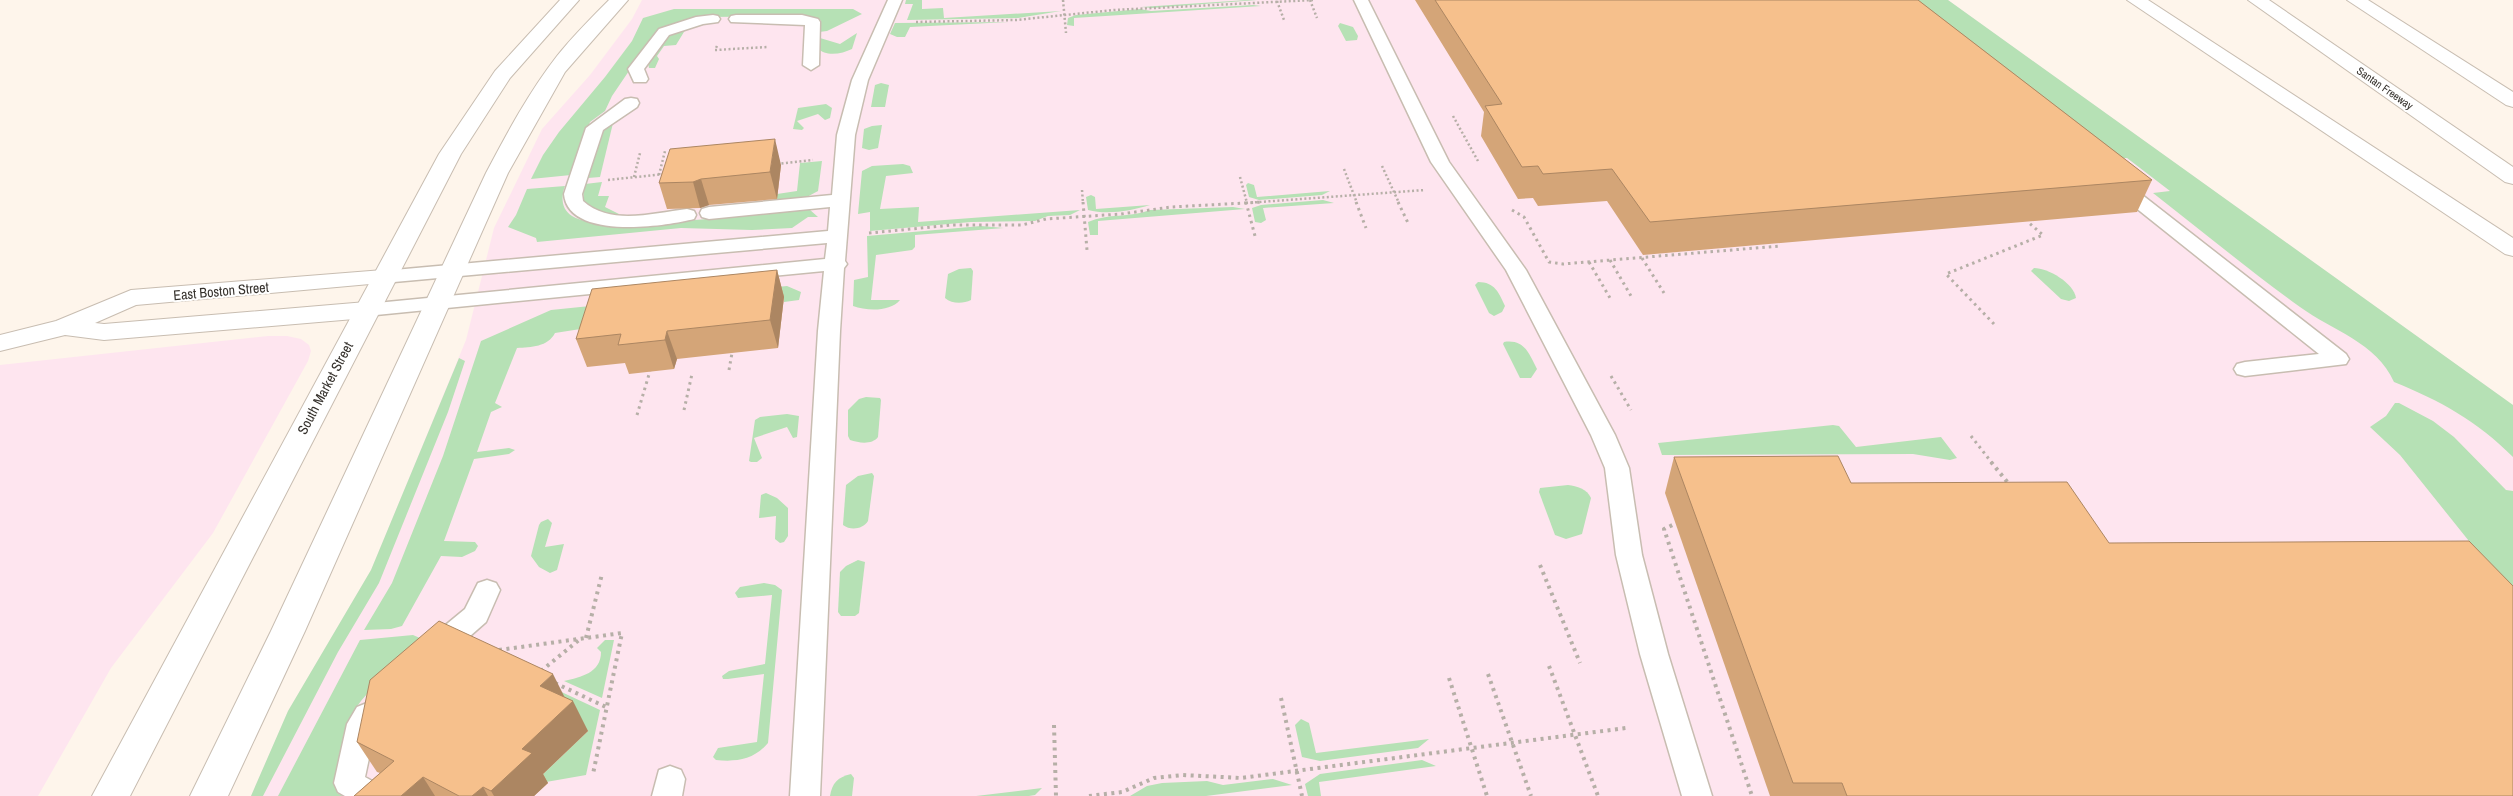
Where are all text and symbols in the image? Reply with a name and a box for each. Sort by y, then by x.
street label: Santan Freeway [2354,63,2416,113]
street label: East Boston Street [173,278,269,304]
street label: South Market Street [293,339,357,437]

